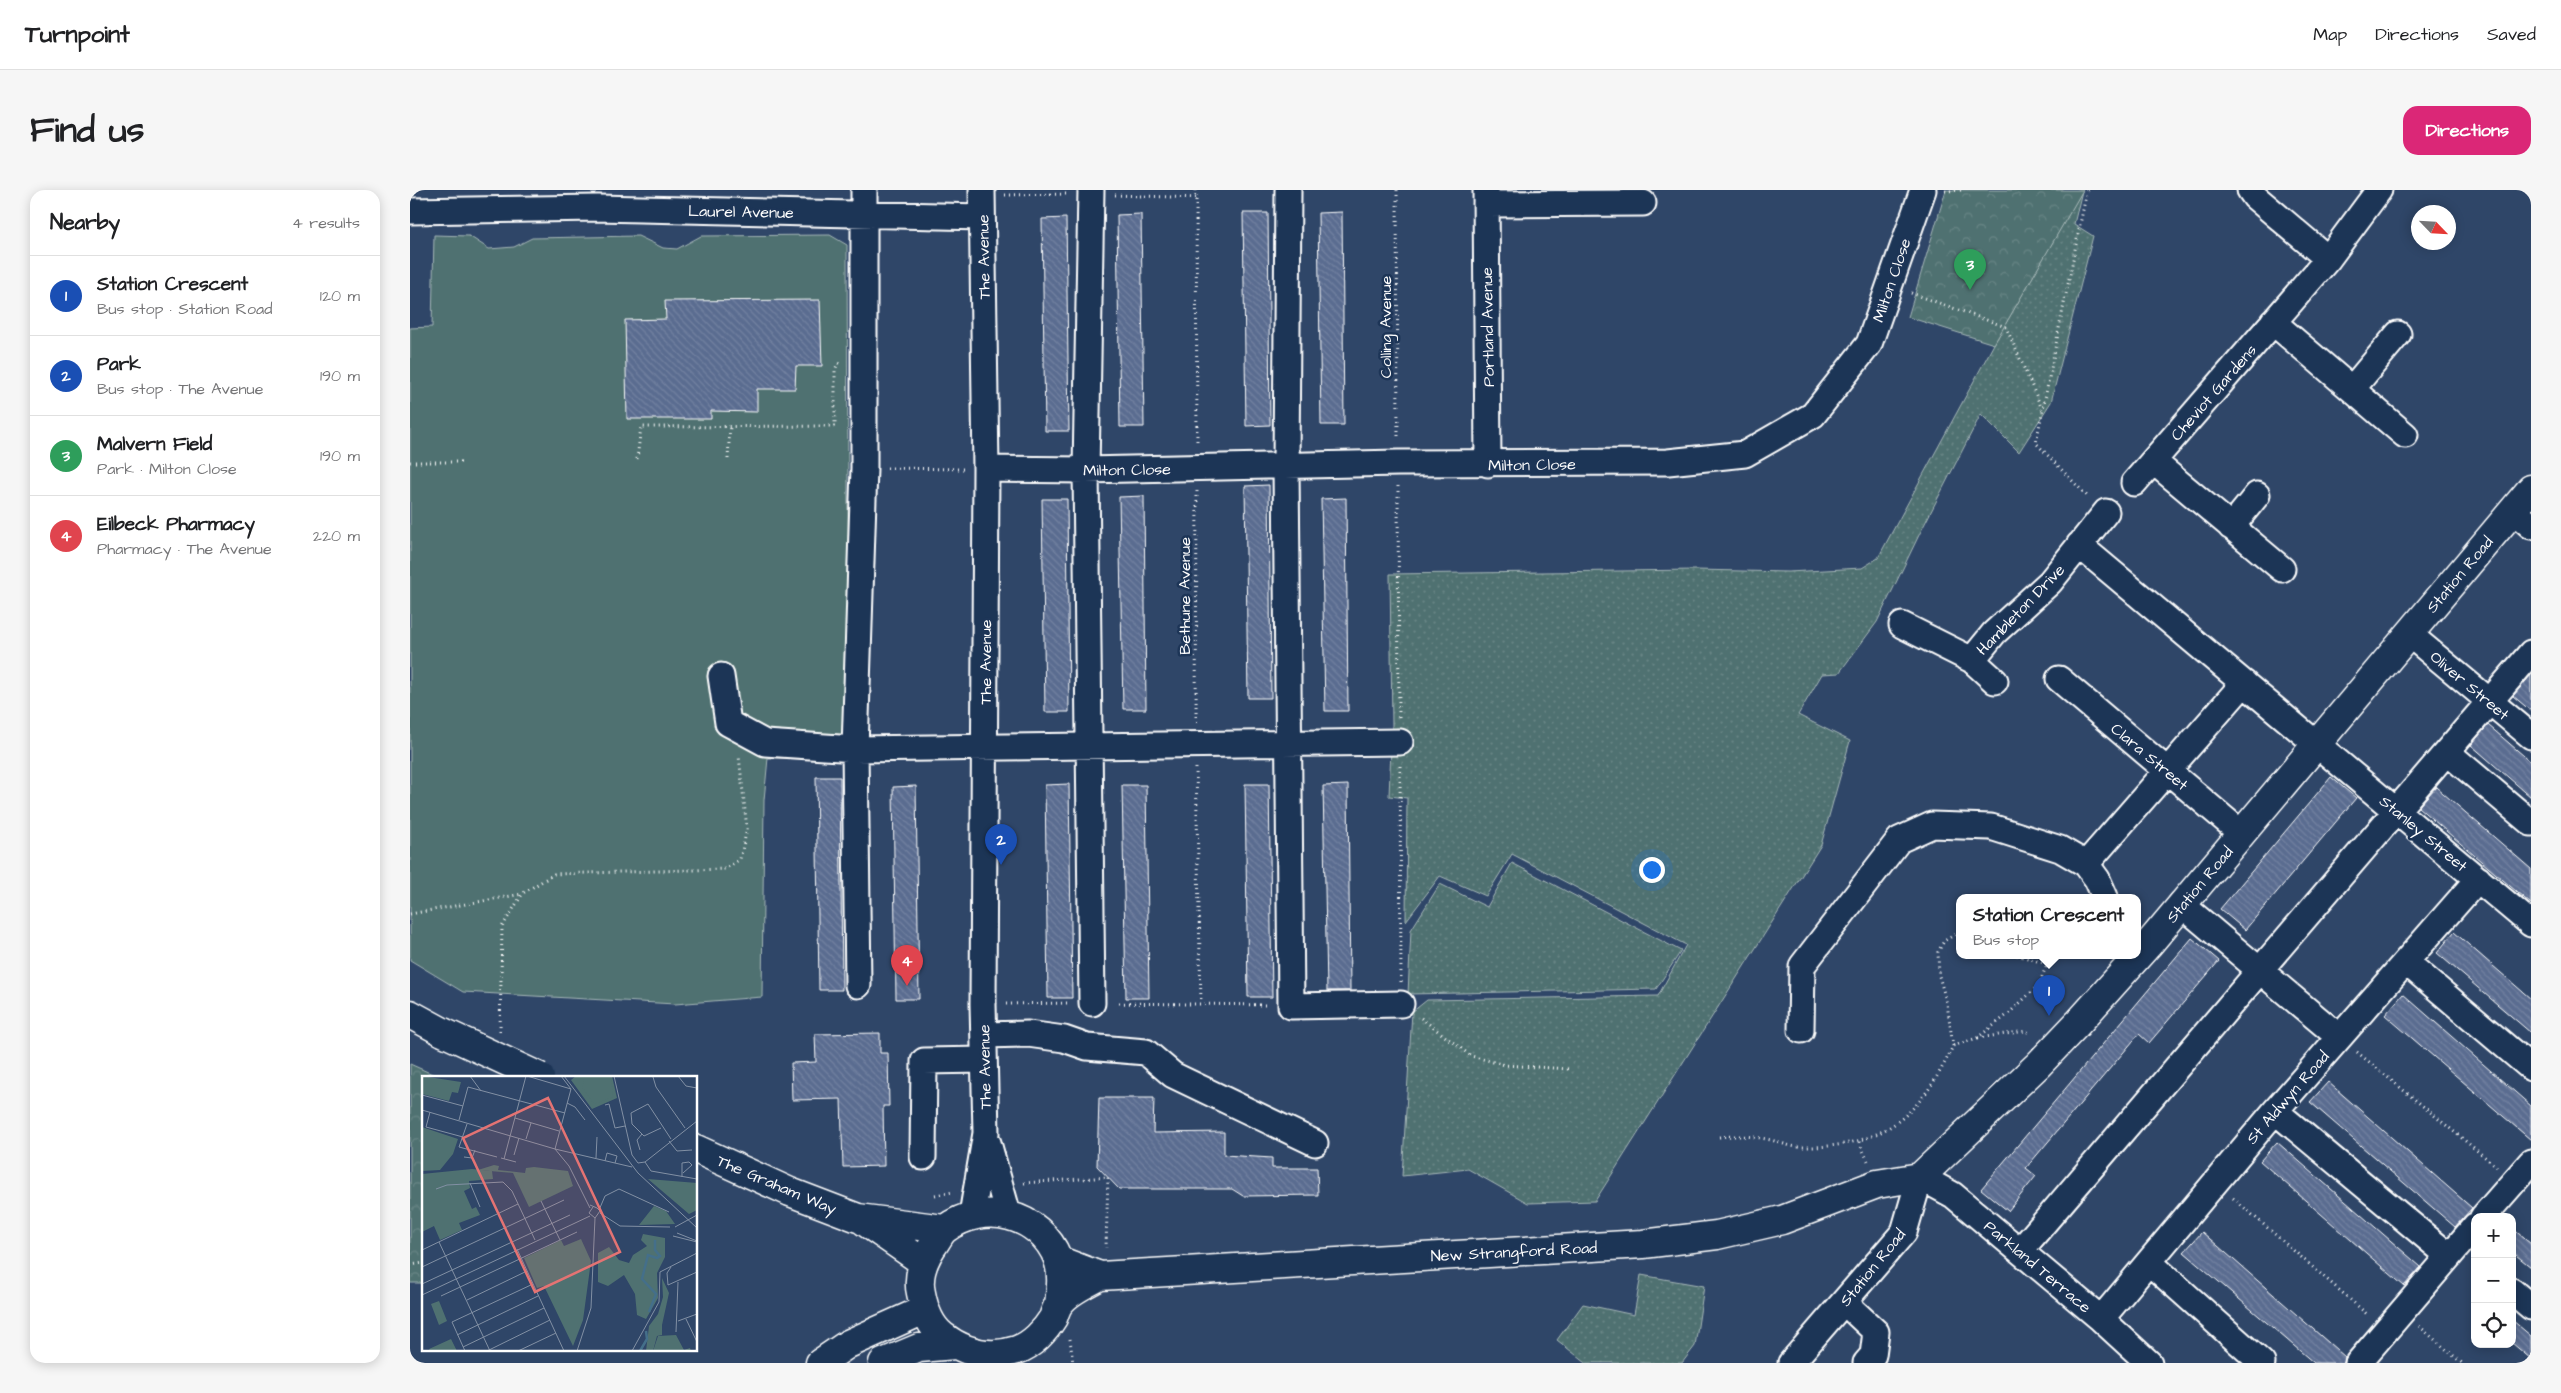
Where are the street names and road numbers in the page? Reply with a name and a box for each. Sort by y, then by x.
street label: Laurel Avenue [688,200,794,224]
street label: The Avenue [972,214,996,300]
street label: Milton Close [1867,235,1917,325]
street label: Portland Avenue [1476,267,1500,387]
street label: Colling Avenue [1375,275,1398,378]
street label: Cheviot Gardens [2166,340,2262,446]
street label: Milton Close [1488,453,1576,477]
street label: Milton Close [1083,458,1171,482]
street label: Station Road [2421,532,2498,618]
street label: Bethune Avenue [1174,537,1196,655]
street label: Hambleton Drive [1972,559,2070,660]
street label: The Avenue [975,619,997,704]
street label: Oliver Street [2425,646,2514,726]
street label: Clara Street [2106,718,2193,796]
street label: Stanley Street [2374,790,2472,878]
street label: Station Road [2161,842,2238,928]
street label: The Avenue [973,1024,997,1110]
street label: St Aldwyn Road [2241,1046,2335,1150]
street label: The Graham Way [713,1150,840,1221]
street label: Parkland Terrace [1979,1215,2096,1318]
street label: Station Road [1835,1224,1911,1311]
street label: New Strangford Road [1430,1237,1598,1268]

